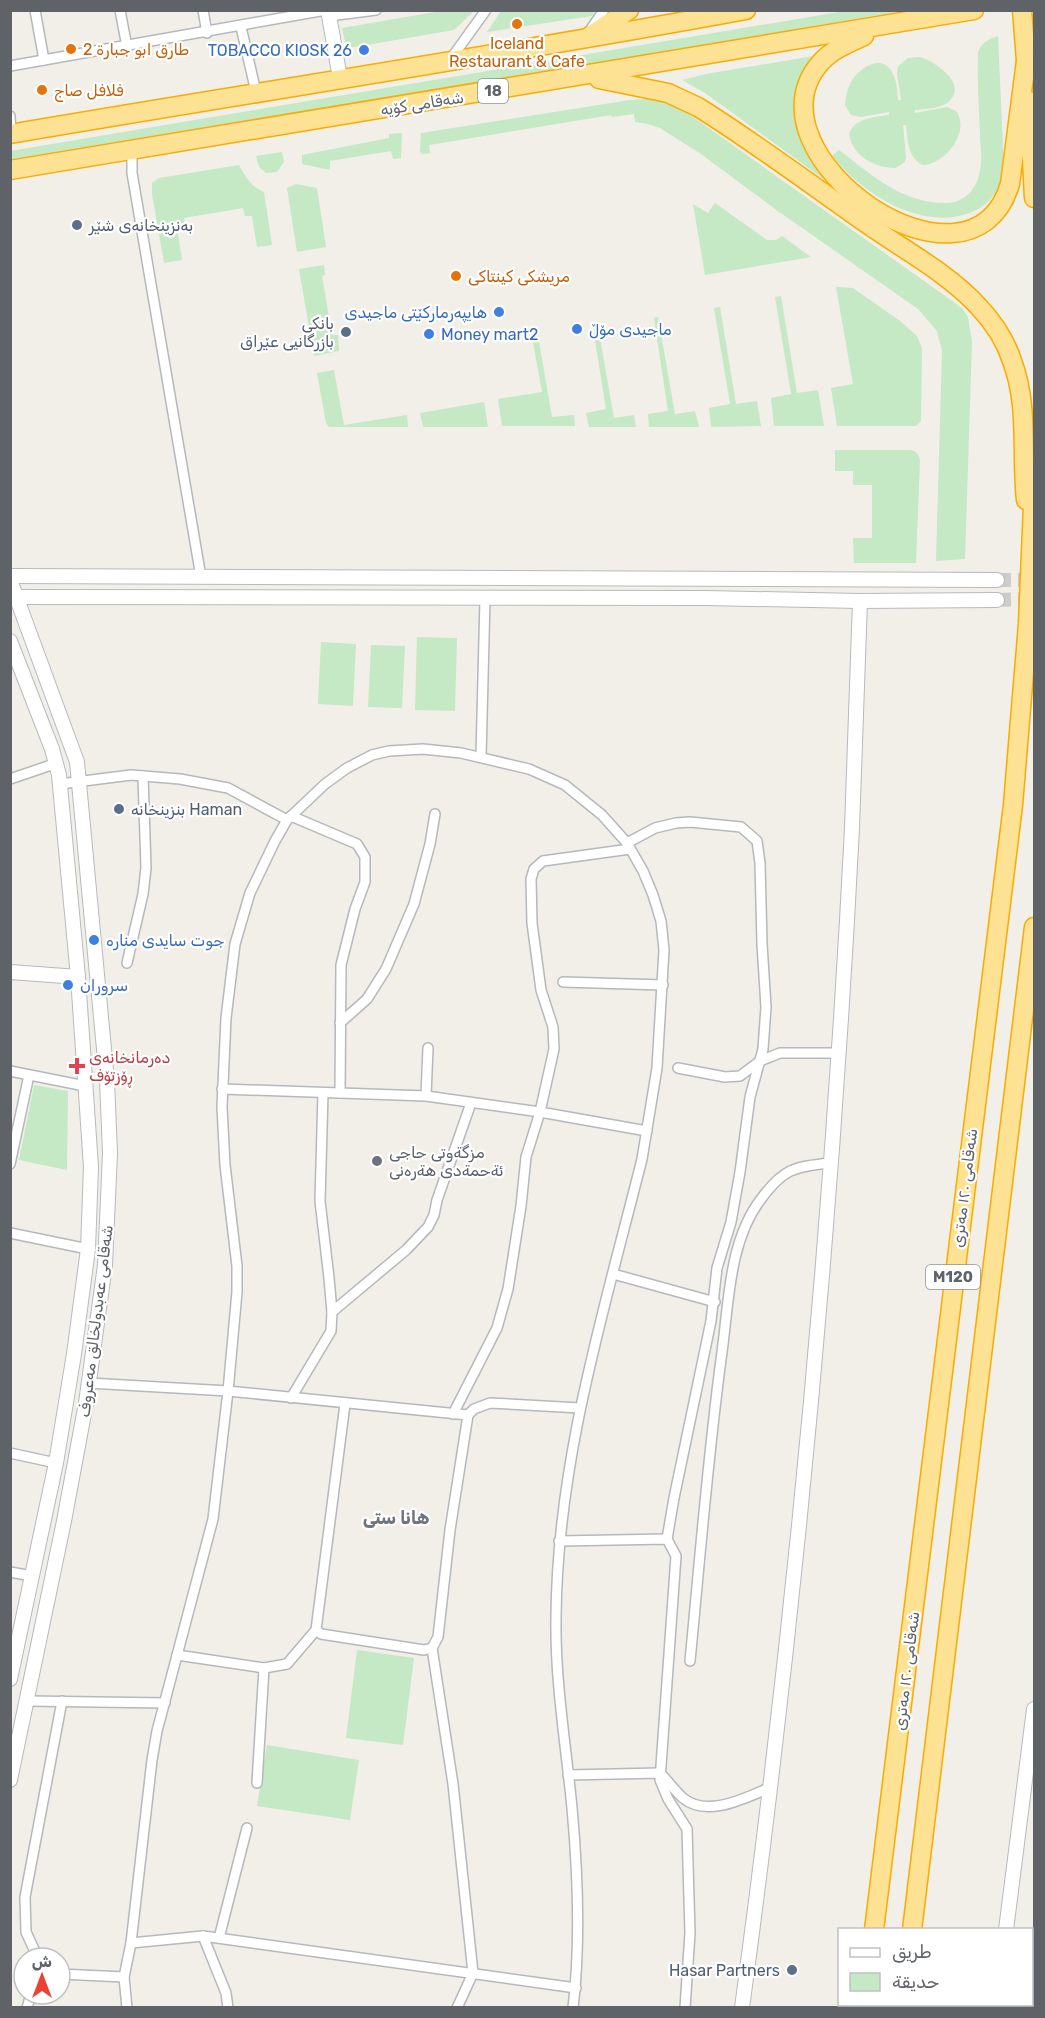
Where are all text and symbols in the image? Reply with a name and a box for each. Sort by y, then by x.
marker: Iceland Restaurant & Cafe [510,17,524,31]
place label: Iceland Restaurant & Cafe [449,34,585,71]
place label: طارق ابو جبارة 2 [83,40,189,60]
place label: TOBACCO KIOSK 26 [208,41,352,60]
marker: طارق ابو جبارة 2 [64,42,78,56]
marker: TOBACCO KIOSK 26 [357,43,371,57]
road number: 18 [478,79,508,103]
place label: فلافل صاج [54,81,124,102]
marker: فلافل صاج [35,83,49,97]
street label: شەقامی کۆیە [379,88,465,120]
place label: بەنزینخانەی شێر [88,216,193,236]
marker: بەنزینخانەی شێر [70,218,84,232]
place label: مریشکی کینتاکی [468,267,570,287]
marker: مریشکی کینتاکی [449,269,463,283]
place label: هایپەرمارکێتی ماجیدی [344,303,487,323]
marker: هایپەرمارکێتی ماجیدی [492,305,506,319]
place label: بانکی بازرگانیی عێراق [240,314,334,352]
place label: ماجیدی مۆڵ [589,320,672,340]
marker: ماجیدی مۆڵ [570,322,584,336]
marker: بانکی بازرگانیی عێراق [339,325,353,339]
place label: Money mart2 [441,325,538,344]
marker: Money mart2 [422,327,436,341]
place label: بنزینخانە Haman [131,800,242,820]
marker: بنزینخانە Haman [112,802,126,816]
place label: جوت سايدى مناره [106,931,224,951]
marker: جوت سايدى مناره [87,933,101,947]
place label: سروران [80,976,128,996]
marker: سروران [61,978,75,992]
place label: دەرمانخانەی ڕۆزتۆف [89,1048,171,1088]
marker: دەرمانخانەی ڕۆزتۆف [70,1059,84,1073]
street label: شەقامی ١٢٠ مەتری [948,1127,982,1249]
place label: مزگةوتی حاجی ئةحمةدی هةرەنی [389,1143,504,1181]
marker: مزگةوتی حاجی ئةحمةدی هةرەنی [370,1154,384,1168]
street label: شەقامی عەبدولخالق مەعروف [74,1224,118,1419]
road number: M120 [926,1265,980,1289]
district label: هانا ستى [363,1507,429,1529]
street label: شەقامی ١٢٠ مەتری [890,1610,924,1732]
legend [838,1928,1033,2006]
text: طريق [892,1941,932,1963]
north arrow [12,1946,72,2006]
text: ش [32,1952,52,1971]
place label: Hasar Partners [669,1961,780,1980]
marker: Hasar Partners [785,1963,799,1977]
text: حديقة [892,1971,939,1993]

